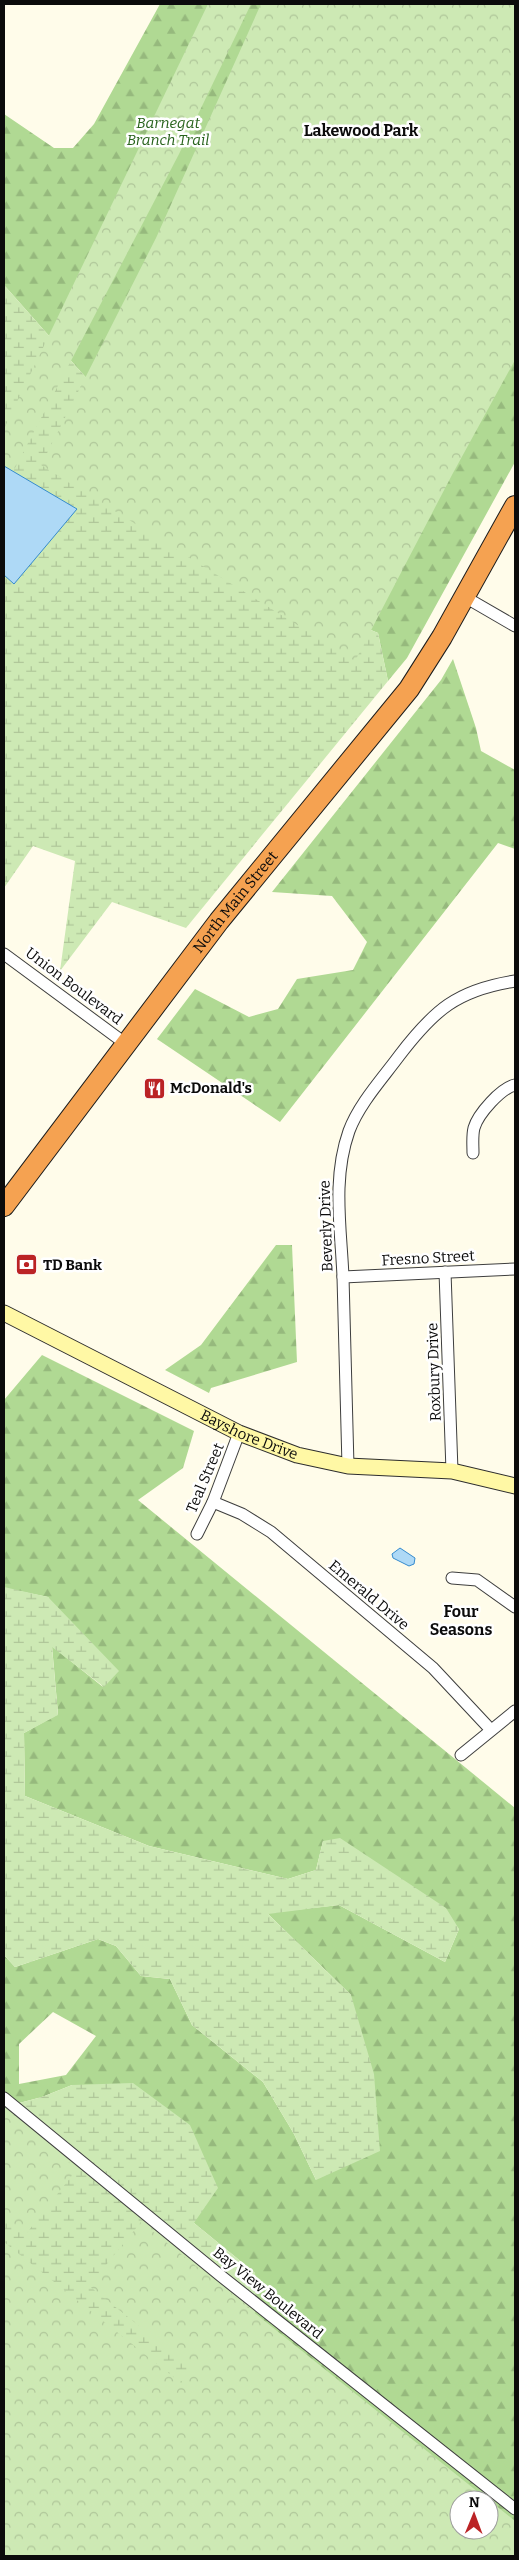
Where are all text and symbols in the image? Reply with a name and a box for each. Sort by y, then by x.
park label: Barnegat Branch Trail [127,114,209,149]
district label: Lakewood Park [304,121,419,140]
street label: North Main Street [189,847,282,956]
street label: Union Boulevard [22,944,126,1028]
restaurant icon: McDonald's [142,1076,166,1100]
place label: McDonald's [170,1079,252,1097]
street label: Beverly Drive [315,1180,337,1272]
street label: Fresno Street [381,1247,476,1269]
bank icon: TD Bank [15,1253,39,1277]
place label: TD Bank [43,1256,102,1274]
street label: Roxbury Drive [423,1322,445,1422]
street label: Bayshore Drive [197,1406,300,1464]
street label: Teal Street [182,1440,228,1516]
street label: Emerald Drive [325,1556,413,1634]
district label: Four Seasons [430,1602,492,1639]
street label: Bay View Boulevard [210,2243,326,2343]
north arrow [449,2490,499,2540]
text: N [469,2494,480,2511]

